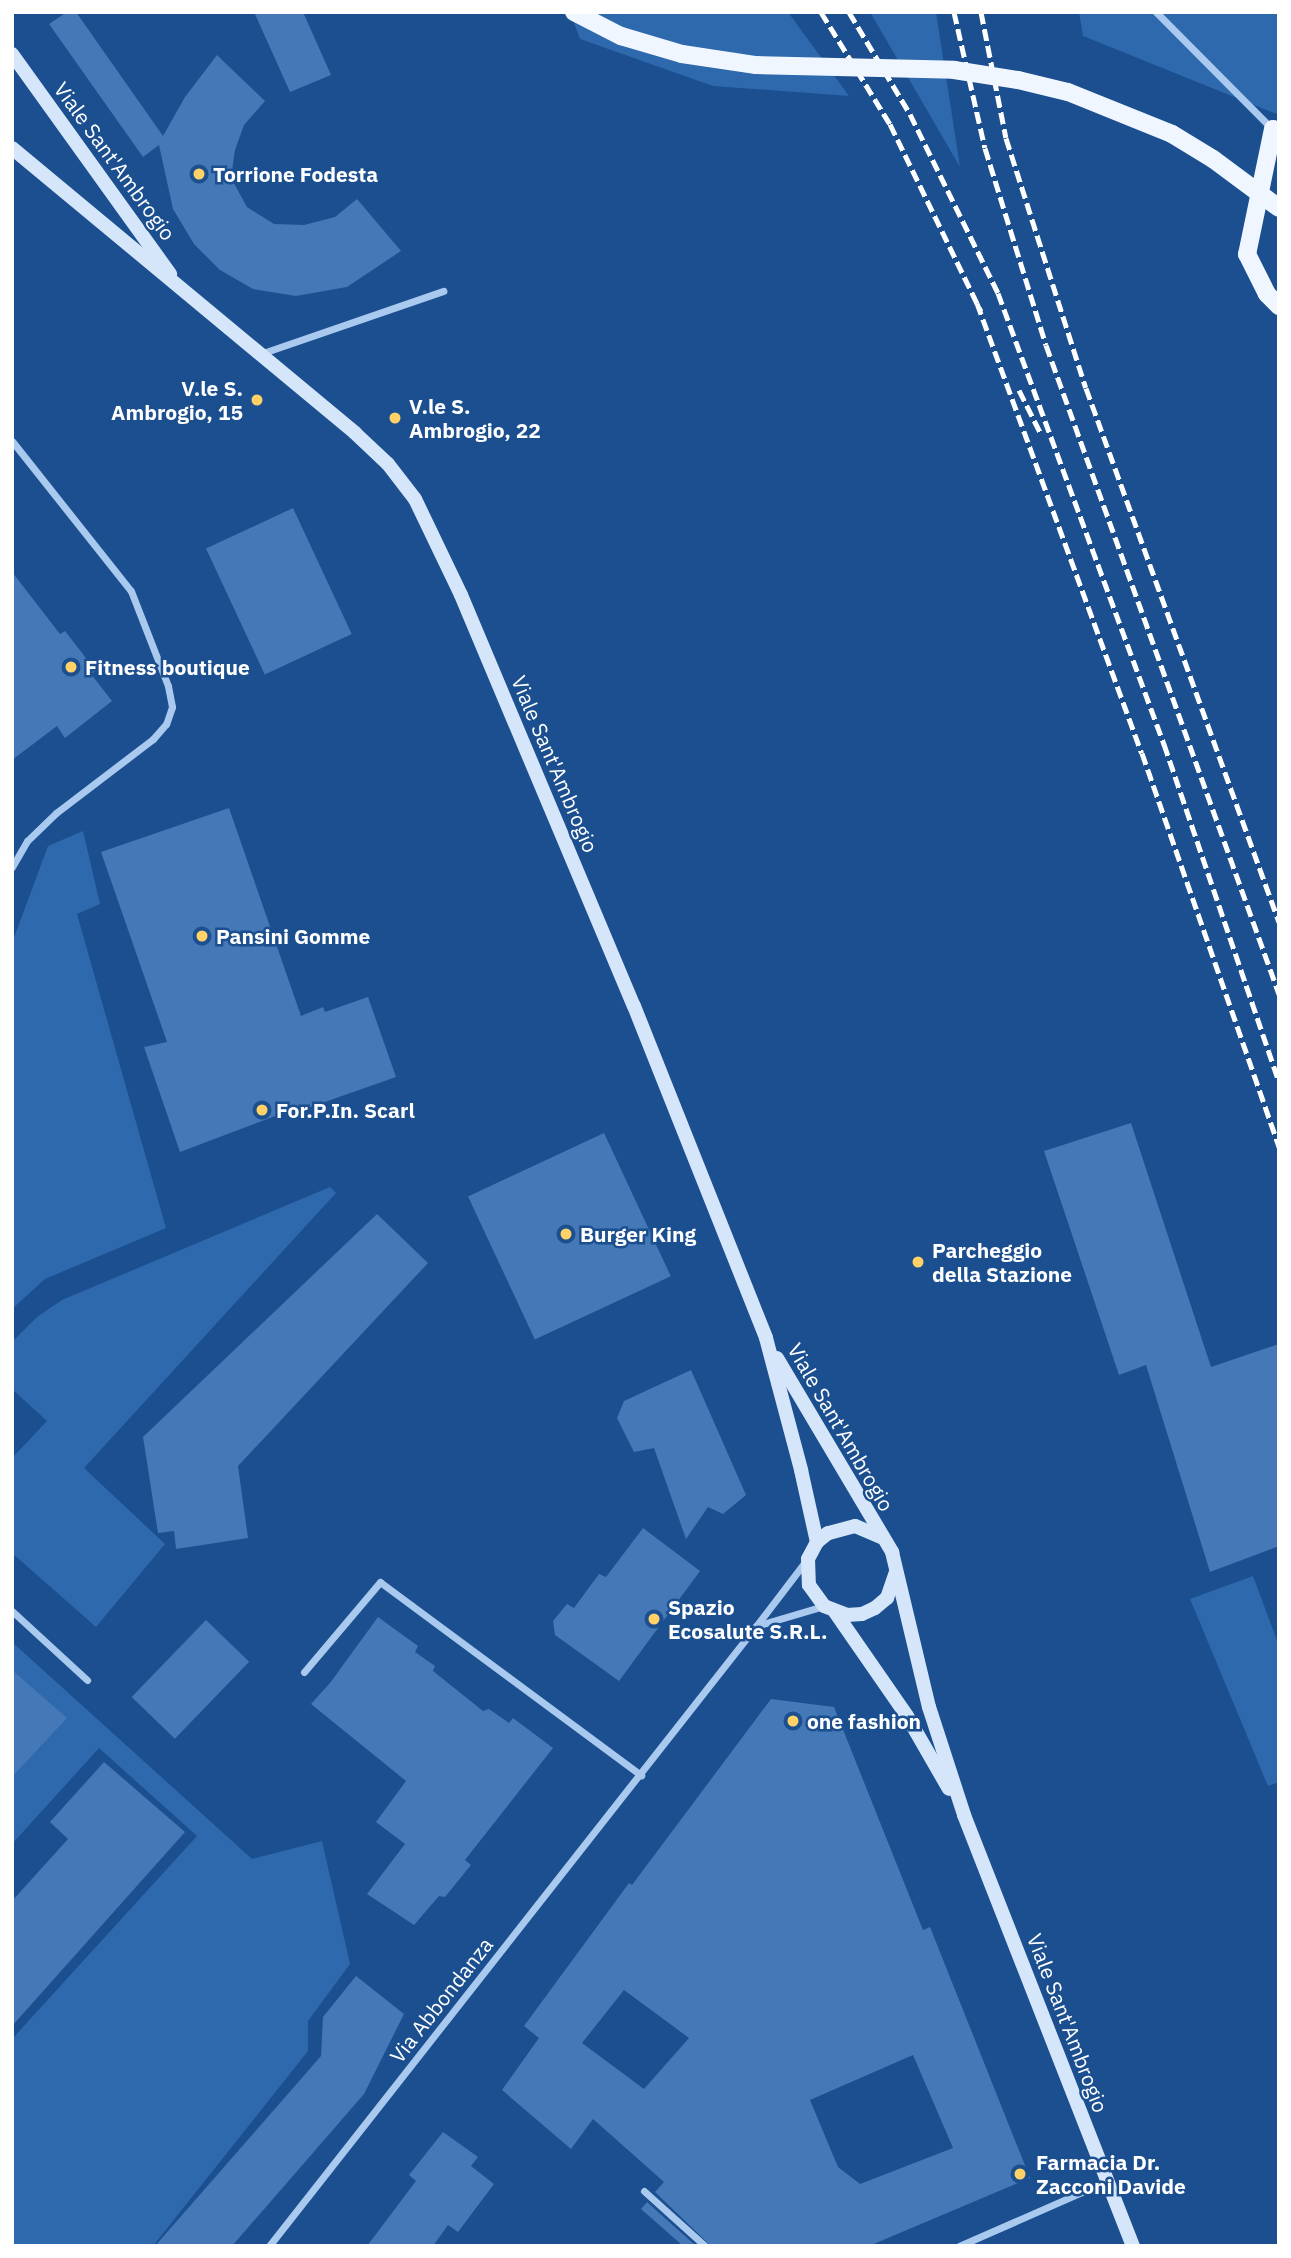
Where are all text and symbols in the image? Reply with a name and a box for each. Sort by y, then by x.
street label: Viale Sant'Ambrogio [49,77,181,245]
place label: Torrione Fodesta [213,161,378,187]
marker: Torrione Fodesta [191,166,207,182]
place label: V.le S. Ambrogio, 15 [111,375,243,425]
marker: V.le S. Ambrogio, 15 [249,392,265,408]
place label: V.le S. Ambrogio, 22 [409,393,541,443]
marker: V.le S. Ambrogio, 22 [387,410,403,426]
place label: Fitness boutique [85,654,250,680]
marker: Fitness boutique [63,659,79,675]
street label: Viale Sant'Ambrogio [506,672,604,856]
place label: Pansini Gomme [216,923,370,949]
marker: Pansini Gomme [194,928,210,944]
place label: For.P.In. Scarl [276,1097,415,1123]
marker: For.P.In. Scarl [254,1102,270,1118]
place label: Burger King [580,1221,696,1247]
marker: Burger King [558,1226,574,1242]
place label: Parcheggio della Stazione [932,1237,1072,1287]
marker: Parcheggio della Stazione [910,1254,926,1270]
street label: Viale Sant'Ambrogio [783,1339,899,1515]
place label: Spazio Ecosalute S.R.L. [668,1594,828,1644]
marker: Spazio Ecosalute S.R.L. [646,1611,662,1627]
place label: one fashion [807,1708,921,1734]
marker: one fashion [785,1713,801,1729]
street label: Viale Sant'Ambrogio [1022,1930,1114,2116]
street label: Via Abbondanza [384,1932,498,2068]
place label: Farmacia Dr. Zacconi Davide [1036,2149,1186,2199]
marker: Farmacia Dr. Zacconi Davide [1010,2164,1030,2184]

